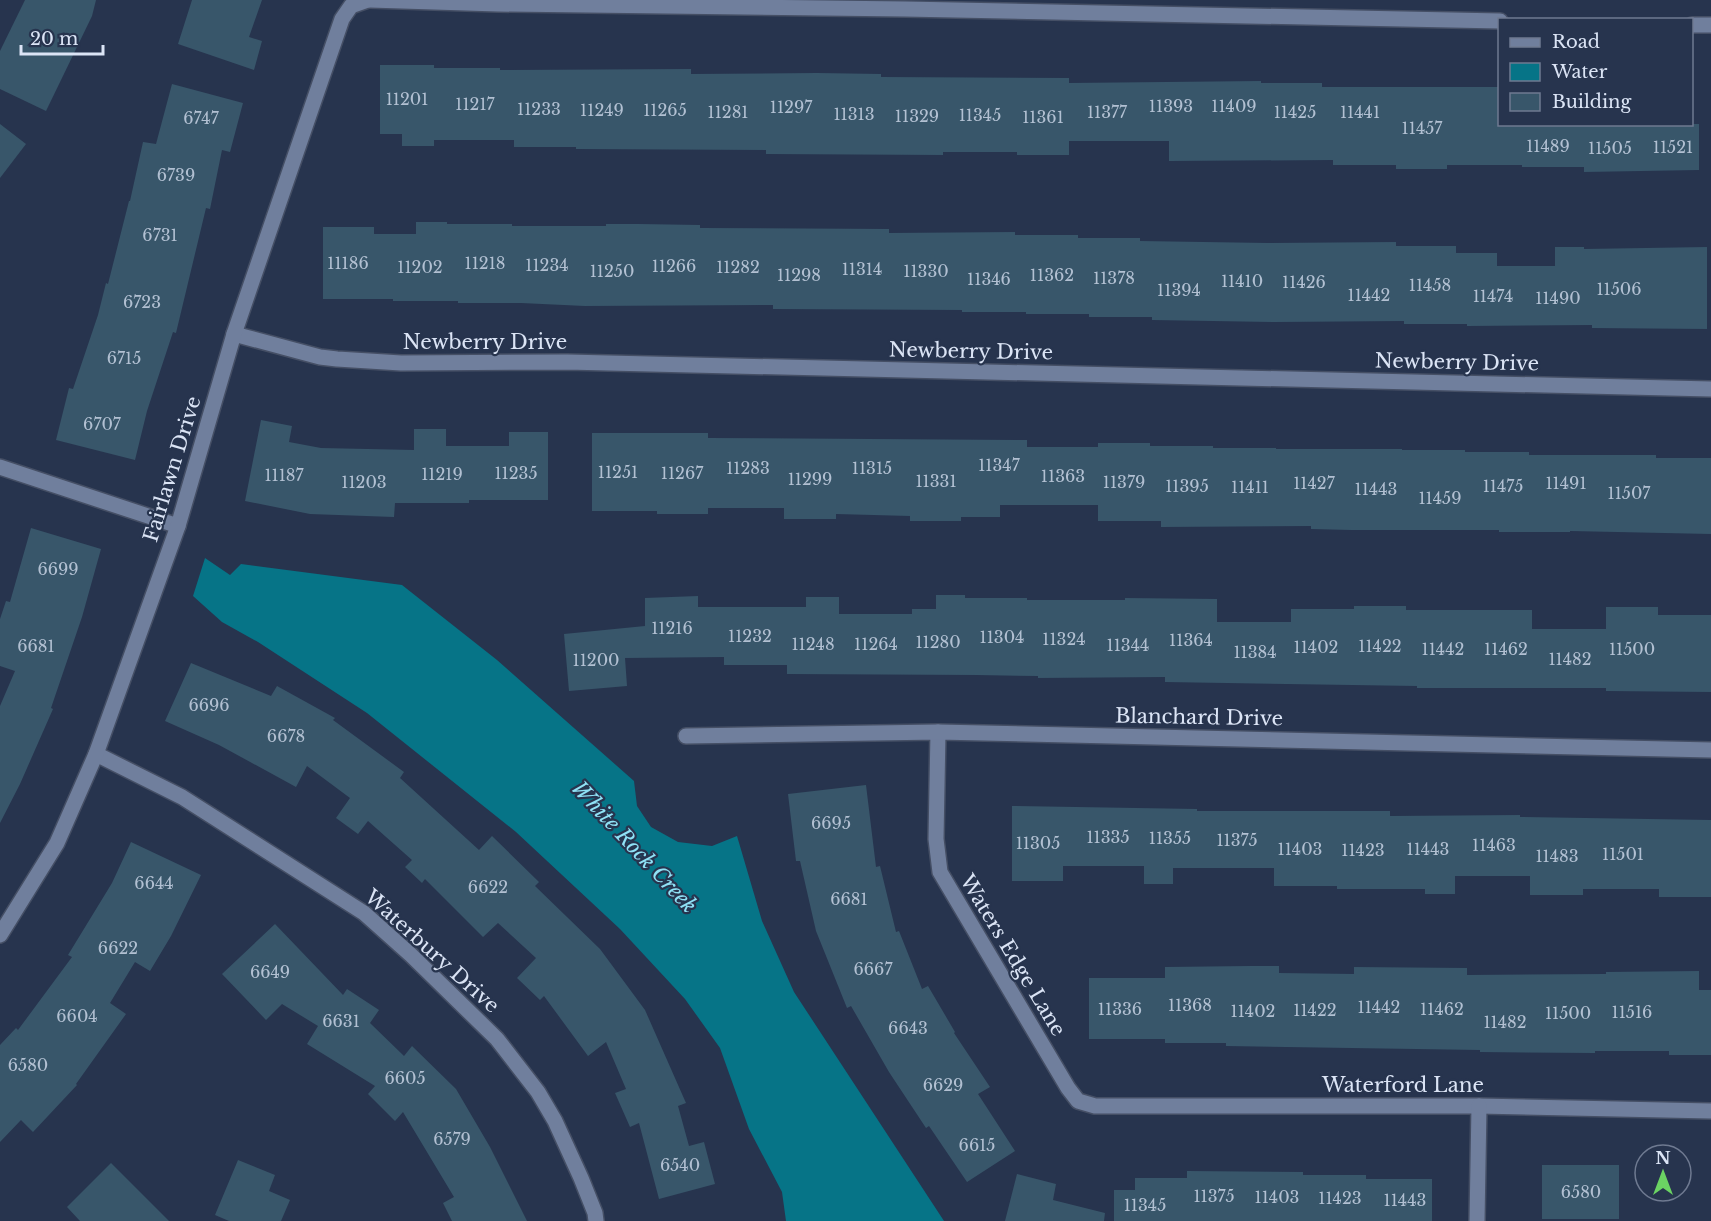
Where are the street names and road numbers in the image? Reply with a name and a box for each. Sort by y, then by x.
street label: Newberry Drive [403,330,567,354]
street label: Newberry Drive [889,338,1053,364]
street label: Newberry Drive [1375,349,1539,375]
street label: Fairlawn Drive [138,393,206,545]
street label: Blanchard Drive [1115,704,1283,730]
street label: Waters Edge Lane [955,869,1071,1040]
street label: Waterbury Drive [359,884,504,1018]
street label: Waterford Lane [1321,1073,1484,1097]

